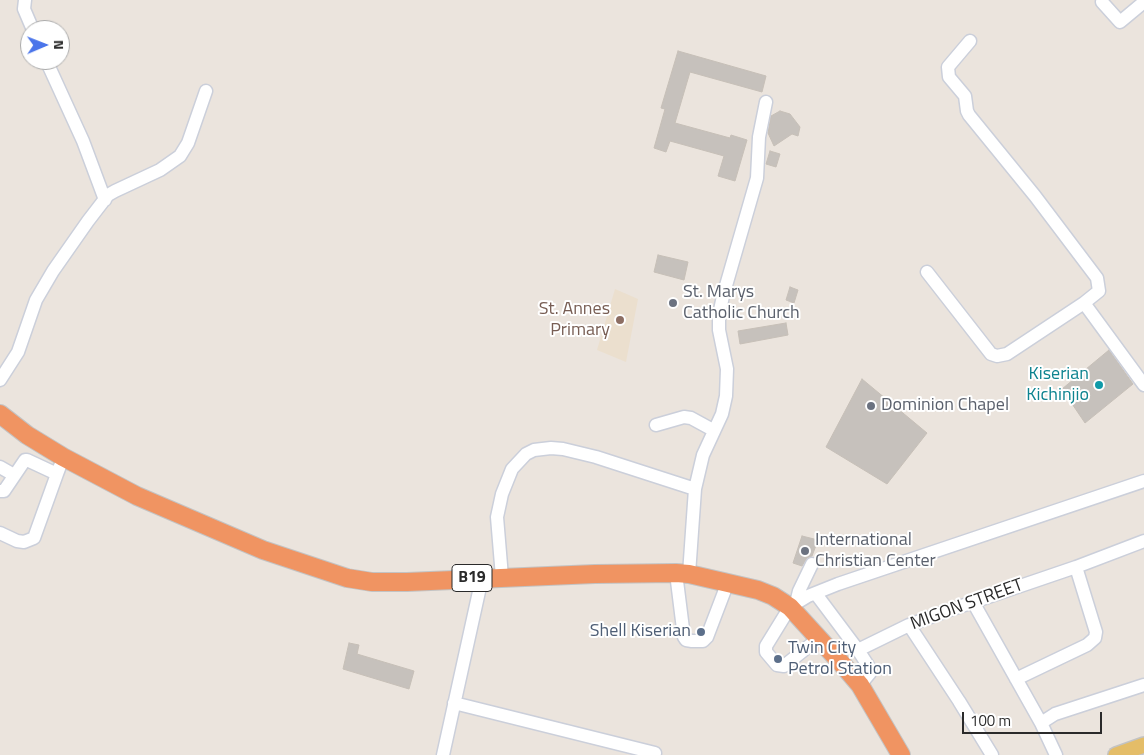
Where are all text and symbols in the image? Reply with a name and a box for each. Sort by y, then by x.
north arrow [20,20,70,70]
text: N [49,40,70,50]
place label: St. Marys Catholic Church [683,282,800,324]
marker: St. Marys Catholic Church [667,297,679,309]
place label: St. Annes Primary [539,299,610,342]
marker: St. Annes Primary [614,314,626,326]
place label: Kiserian Kichinjio [1026,364,1089,406]
marker: Kiserian Kichinjio [1093,379,1105,391]
place label: Dominion Chapel [881,395,1009,417]
marker: Dominion Chapel [865,400,877,412]
place label: International Christian Center [815,530,936,572]
marker: International Christian Center [799,545,811,557]
road number: B19 [452,564,492,592]
street label: MIGON STREET [908,575,1026,635]
place label: Shell Kiserian [590,621,691,643]
marker: Shell Kiserian [695,626,707,638]
place label: Twin City Petrol Station [788,638,892,681]
marker: Twin City Petrol Station [772,653,784,665]
scale bar [964,702,1104,734]
text: 100 m [970,709,1011,732]

